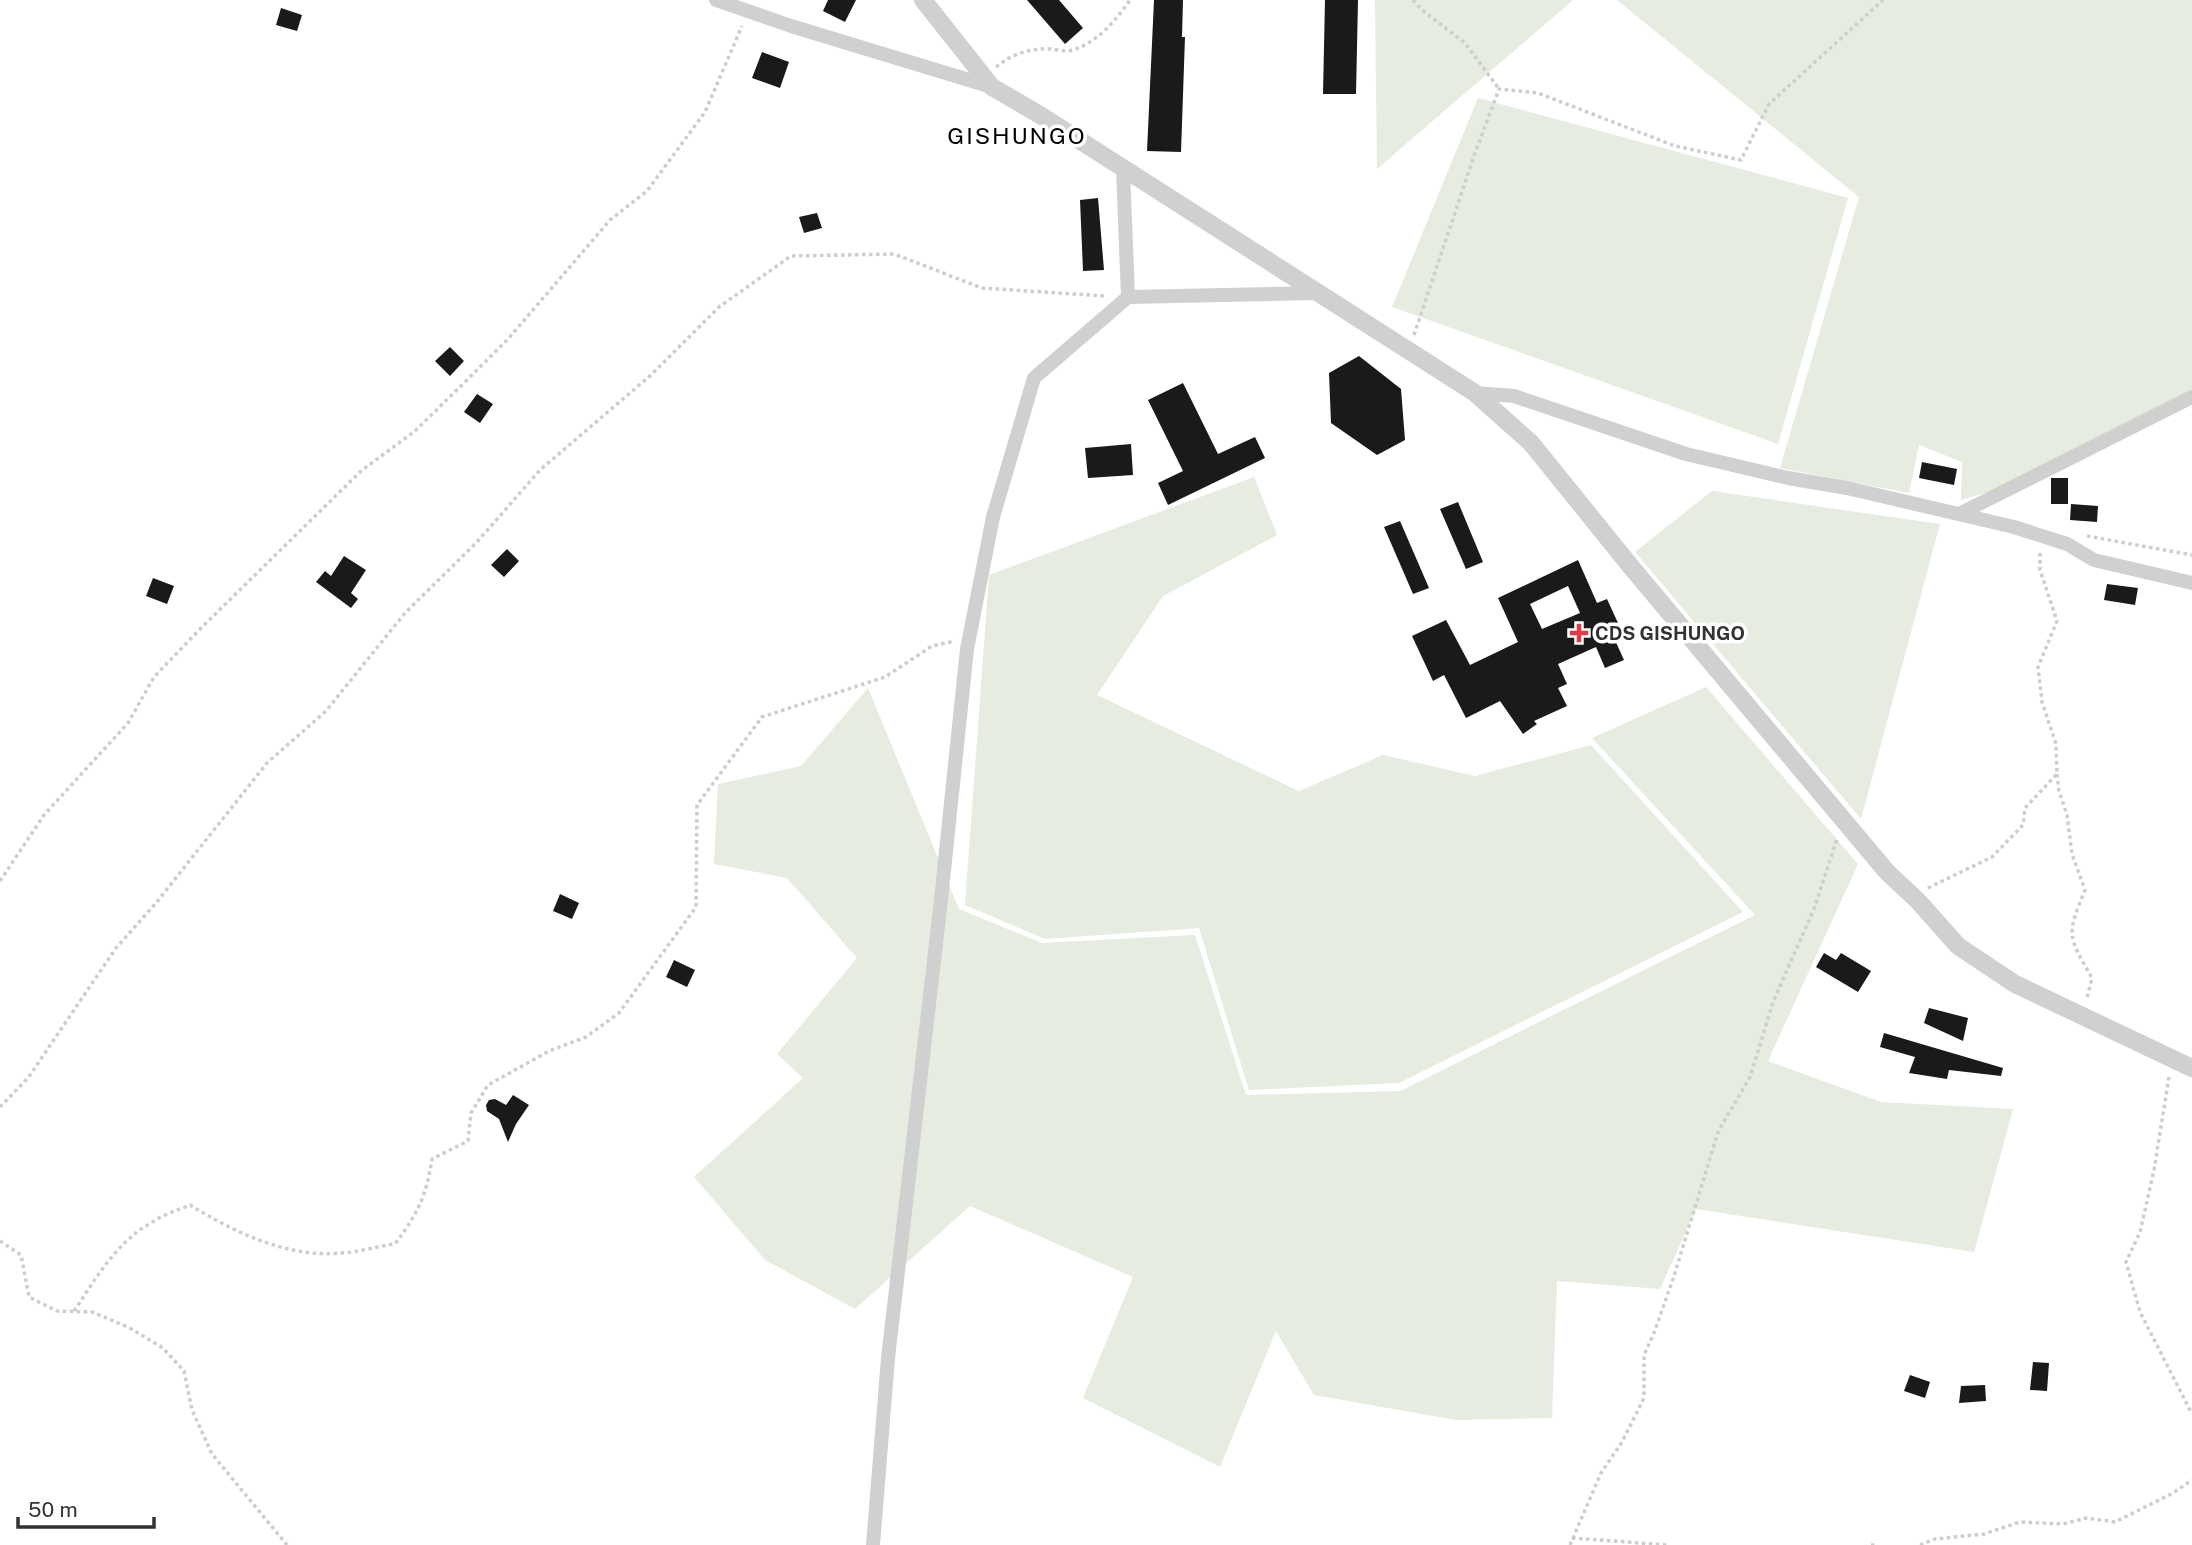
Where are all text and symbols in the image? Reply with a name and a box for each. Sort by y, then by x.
district label: GISHUNGO [947,122,1087,149]
place label: CDS GISHUNGO [1595,622,1745,644]
marker: CDS GISHUNGO [1569,623,1589,643]
scale bar [18,1486,154,1530]
text: 50 m [28,1497,78,1522]

